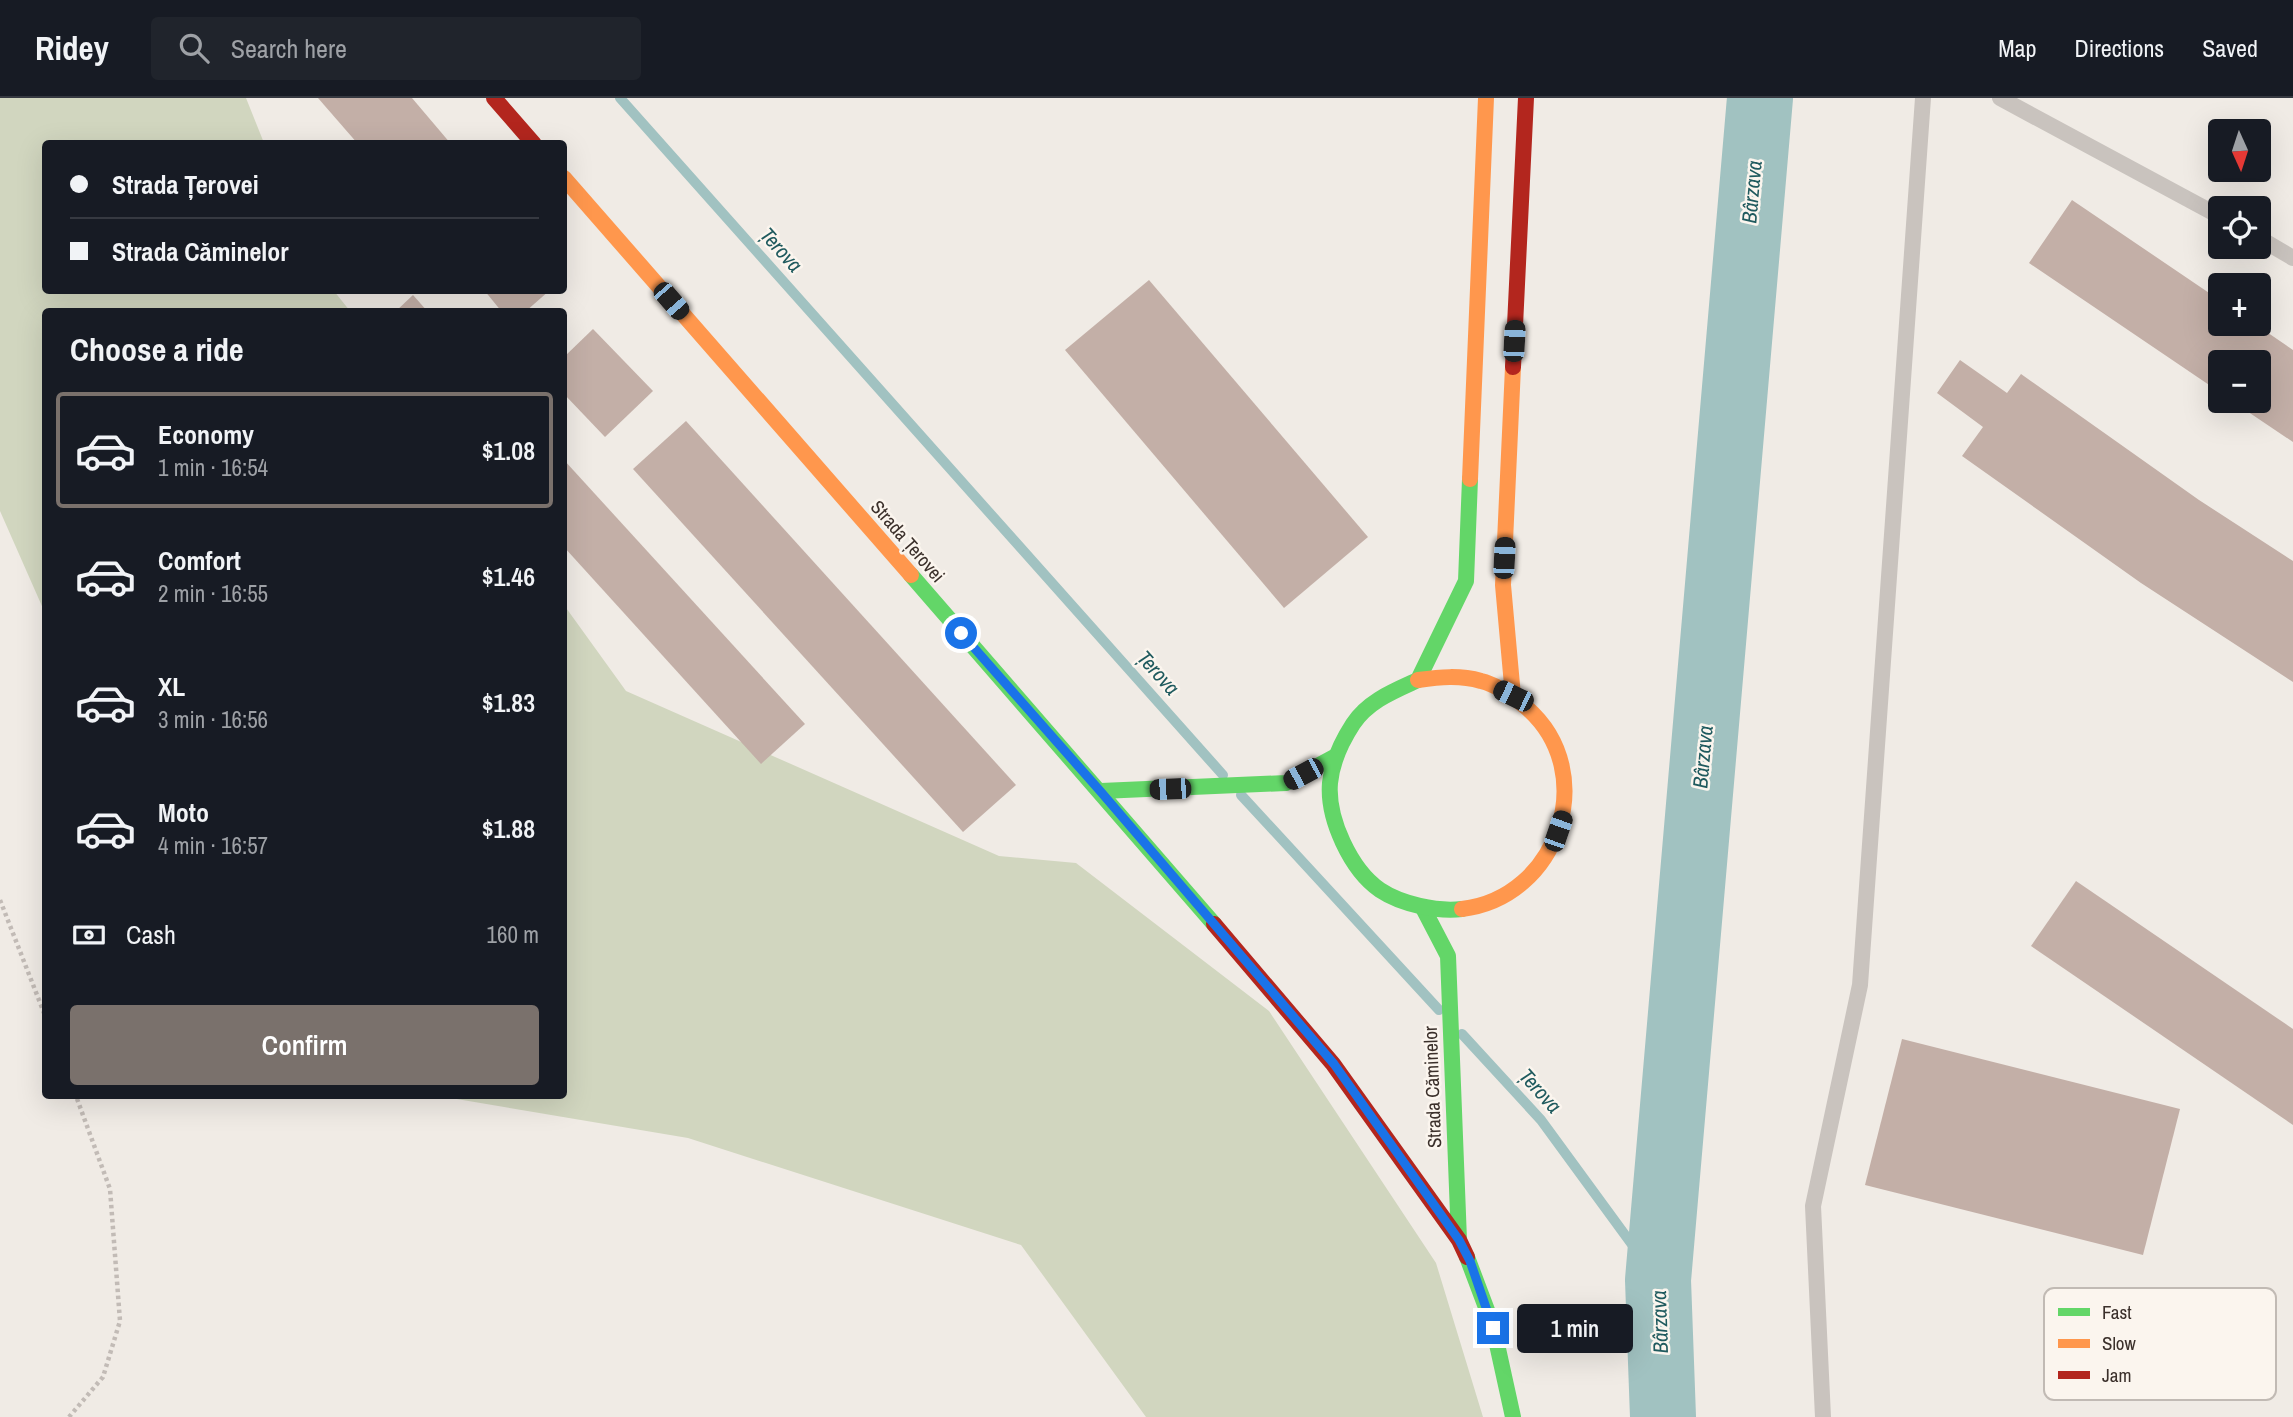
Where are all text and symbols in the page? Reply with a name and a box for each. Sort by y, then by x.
search box [151,17,641,80]
text: Ridey [35,26,109,70]
icon: search [175,29,213,67]
text: Search here [231,31,347,66]
text: Map [1998,32,2036,64]
text: Directions [2074,32,2164,64]
text: Saved [2202,32,2258,64]
north arrow [2208,119,2272,182]
map controls [2208,119,2271,413]
water label: Bârzava [1734,159,1769,225]
text: Strada Țerovei [112,167,259,202]
button: locate [2208,196,2271,259]
water label: Țerova [753,221,809,278]
text: Strada Căminelor [112,234,289,269]
button: + [2208,273,2271,336]
car [650,278,693,324]
car [1503,319,1526,363]
text: Choose a ride [70,328,244,371]
button: − [2208,350,2271,413]
text: Economy [158,417,254,452]
icon: car [74,419,137,482]
text: $1.08 [482,433,535,468]
text: 1 min · 16:54 [158,452,268,483]
street label: Strada Țerovei [865,494,951,588]
car [1493,536,1516,580]
text: Comfort [158,543,241,578]
icon: car [74,545,137,608]
text: $1.46 [482,559,535,594]
text: 2 min · 16:55 [158,578,268,609]
route start [945,617,977,649]
water label: Țerova [1130,644,1186,701]
text: XL [158,669,185,704]
icon: car [74,671,137,734]
car [1490,677,1537,715]
text: $1.83 [482,685,535,720]
text: 3 min · 16:56 [158,704,268,735]
water label: Bârzava [1685,724,1720,790]
car [1280,755,1327,793]
car [1149,778,1192,800]
text: Moto [158,795,209,830]
icon: car [74,797,137,860]
car [1542,808,1575,854]
text: $1.88 [482,811,535,846]
text: 4 min · 16:57 [158,830,268,861]
icon: cash [70,916,108,954]
text: Cash [126,917,176,952]
text: 160 m [487,919,539,950]
button: Confirm [70,1005,539,1085]
street label: Strada Căminelor [1417,1025,1447,1148]
water label: Țerova [1512,1062,1568,1119]
legend [2044,1288,2276,1400]
water label: Bârzava [1644,1290,1675,1354]
text: Fast [2102,1299,2132,1325]
callout: 1 min [1518,1304,1633,1352]
route end [1477,1312,1509,1344]
text: 1 min [1551,1313,1599,1344]
text: Slow [2102,1330,2137,1356]
text: Jam [2102,1362,2131,1388]

